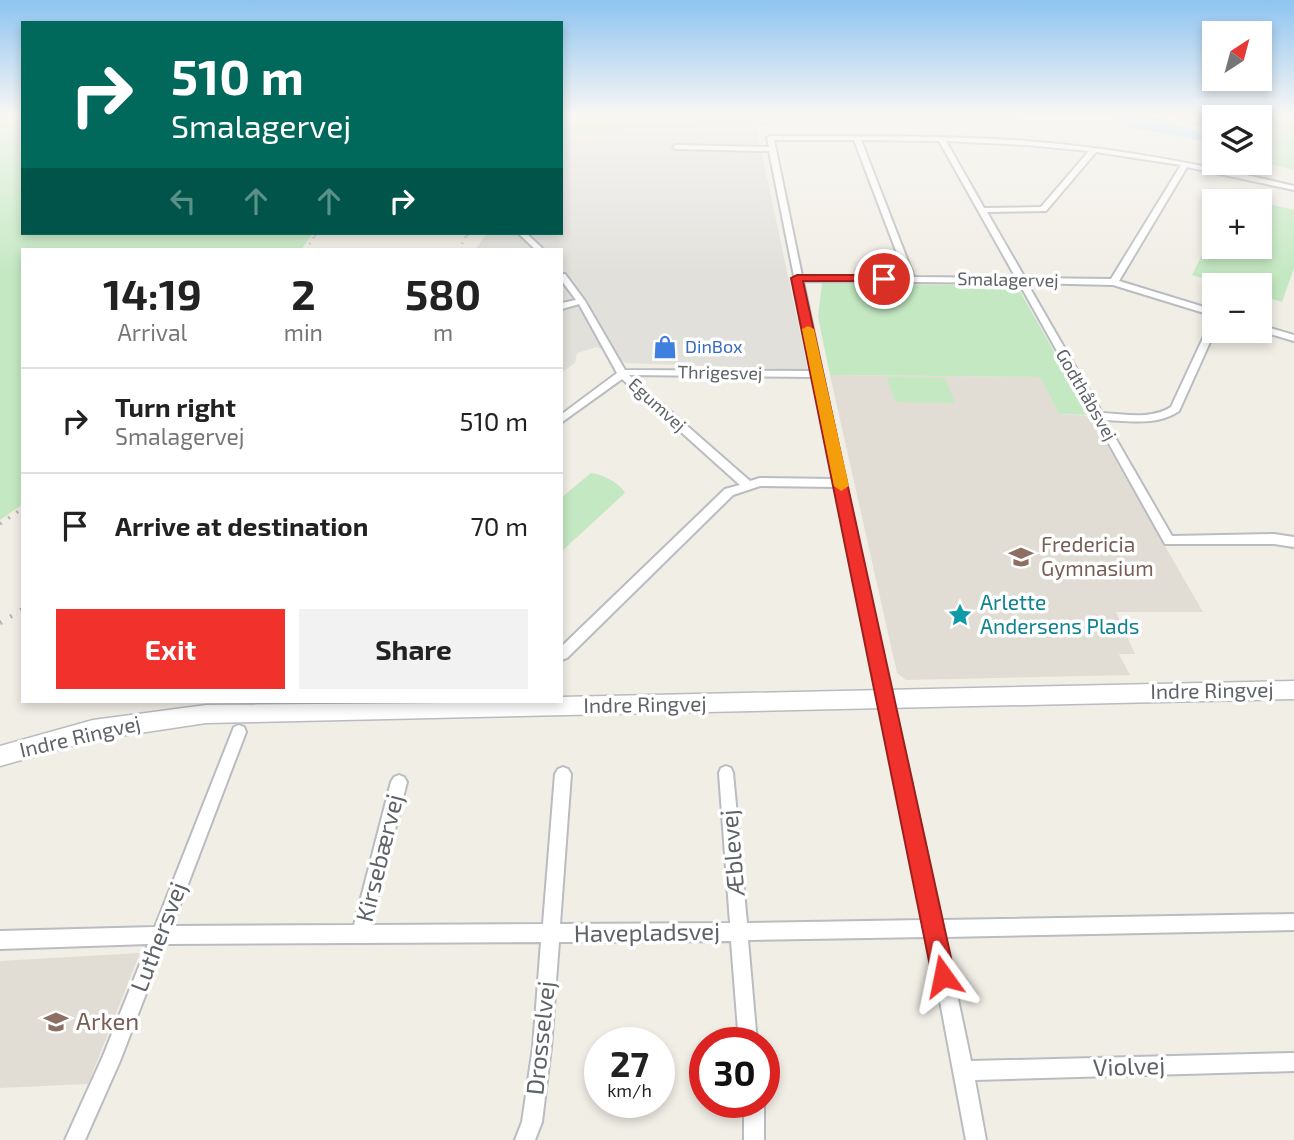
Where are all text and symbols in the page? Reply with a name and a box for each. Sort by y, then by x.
north arrow [1202,21,1272,91]
map controls [1202,21,1272,343]
text: 510 m [171,46,304,105]
icon: right [56,49,147,140]
button: layers [1202,105,1272,175]
text: Smalagervej [171,106,351,144]
icon: left [164,182,202,220]
icon: ahead [237,182,275,220]
icon: ahead [310,182,348,220]
icon: right [383,182,421,220]
button: + [1202,189,1272,259]
pin [854,249,914,309]
icon: arrive [865,260,903,298]
street label: Smalagervej [957,267,1059,291]
text: 14:19 [103,268,202,318]
text: 2 [291,268,316,318]
text: 580 [405,268,481,318]
button: − [1202,273,1272,343]
text: Arrival [117,318,187,346]
text: min [284,318,323,346]
text: m [433,318,453,346]
shop icon: DinBox [651,333,679,361]
place label: DinBox [685,335,743,357]
street label: Godthåbsvej [1052,345,1122,444]
street label: Thrigesvej [677,360,763,384]
street label: Egumvej [624,373,691,436]
text: Turn right [115,391,236,422]
icon: right [56,402,94,440]
text: 510 m [459,405,528,436]
text: Smalagervej [115,422,245,450]
icon: arrive [56,507,94,545]
text: Arrive at destination [115,510,368,541]
text: 70 m [470,510,528,541]
place label: Fredericia Gymnasium [1041,531,1154,580]
school or university icon: Fredericia Gymnasium [1007,543,1035,571]
place label: Arlette Andersens Plads [980,589,1139,638]
place icon: Arlette Andersens Plads [946,601,974,629]
button: Exit [56,609,285,689]
button: Share [299,609,528,689]
street label: Indre Ringvej [1150,676,1274,704]
street label: Indre Ringvej [583,690,707,718]
street label: Indre Ringvej [17,709,143,763]
street label: Kirsebærvej [349,791,408,924]
street label: Æblevej [713,809,750,899]
street label: Luthersvej [123,877,192,995]
street label: Havepladsvej [574,916,720,947]
position arrow [906,939,980,1013]
street label: Drosselvej [519,980,560,1096]
place label: Arken [76,1006,139,1035]
school or university icon: Arken [42,1008,70,1036]
speed limit sign: 30 [689,1027,780,1118]
text: 27 [610,1042,649,1084]
street label: Violvej [1092,1050,1166,1081]
text: km/h [607,1079,652,1101]

